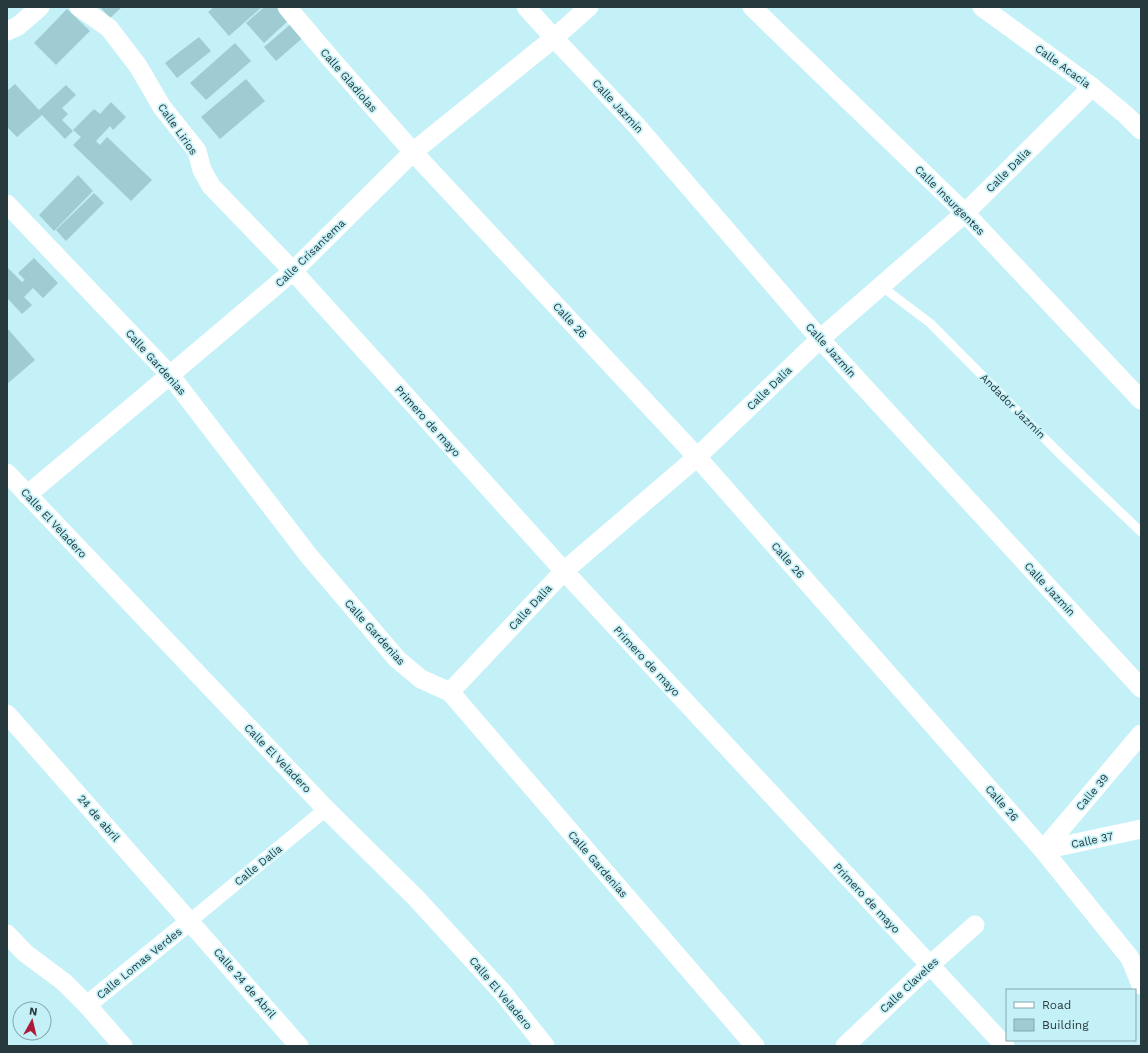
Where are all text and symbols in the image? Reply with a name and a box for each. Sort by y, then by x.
street label: Calle Acacia [1033,42,1093,91]
street label: Calle Gladiolas [317,46,380,115]
street label: Calle Jazmín [589,77,646,136]
street label: Calle Lirios [155,101,200,158]
street label: Calle Dalia [984,146,1033,195]
street label: Calle Insurgentes [912,163,987,238]
street label: Calle Crisantema [273,217,348,290]
street label: Calle 26 [550,300,590,341]
street label: Calle Jazmín [803,320,858,380]
street label: Calle Gardenias [123,327,189,398]
street label: Calle Dalia [744,364,794,413]
street label: Andador Jazmín [977,371,1048,442]
street label: Primero de mayo [392,383,463,460]
street label: Calle El Veladero [18,486,89,561]
street label: Calle 26 [768,540,807,581]
street label: Calle Jazmín [1021,560,1078,619]
street label: Calle Dalia [506,582,555,633]
street label: Calle Gardenias [342,597,408,668]
street label: Primero de mayo [611,624,683,699]
street label: Calle El Veladero [241,721,314,795]
street label: Calle 39 [1073,771,1112,813]
street label: Calle 26 [982,783,1021,824]
street label: 24 de abril [75,792,123,845]
street label: Calle Gardenias [565,828,630,900]
street label: Calle 37 [1070,830,1114,851]
street label: Calle Dalia [232,842,285,888]
street label: Primero de mayo [831,861,903,936]
street label: Calle Lomas Verdes [94,925,185,1002]
street label: Calle 24 de Abril [211,946,279,1022]
street label: Calle El Veladero [466,954,535,1032]
street label: Calle Claveles [877,955,941,1016]
legend [1006,989,1136,1041]
text: Road [1042,998,1071,1012]
north arrow [12,1001,52,1041]
text: N [28,1005,38,1019]
text: Building [1042,1018,1089,1032]

